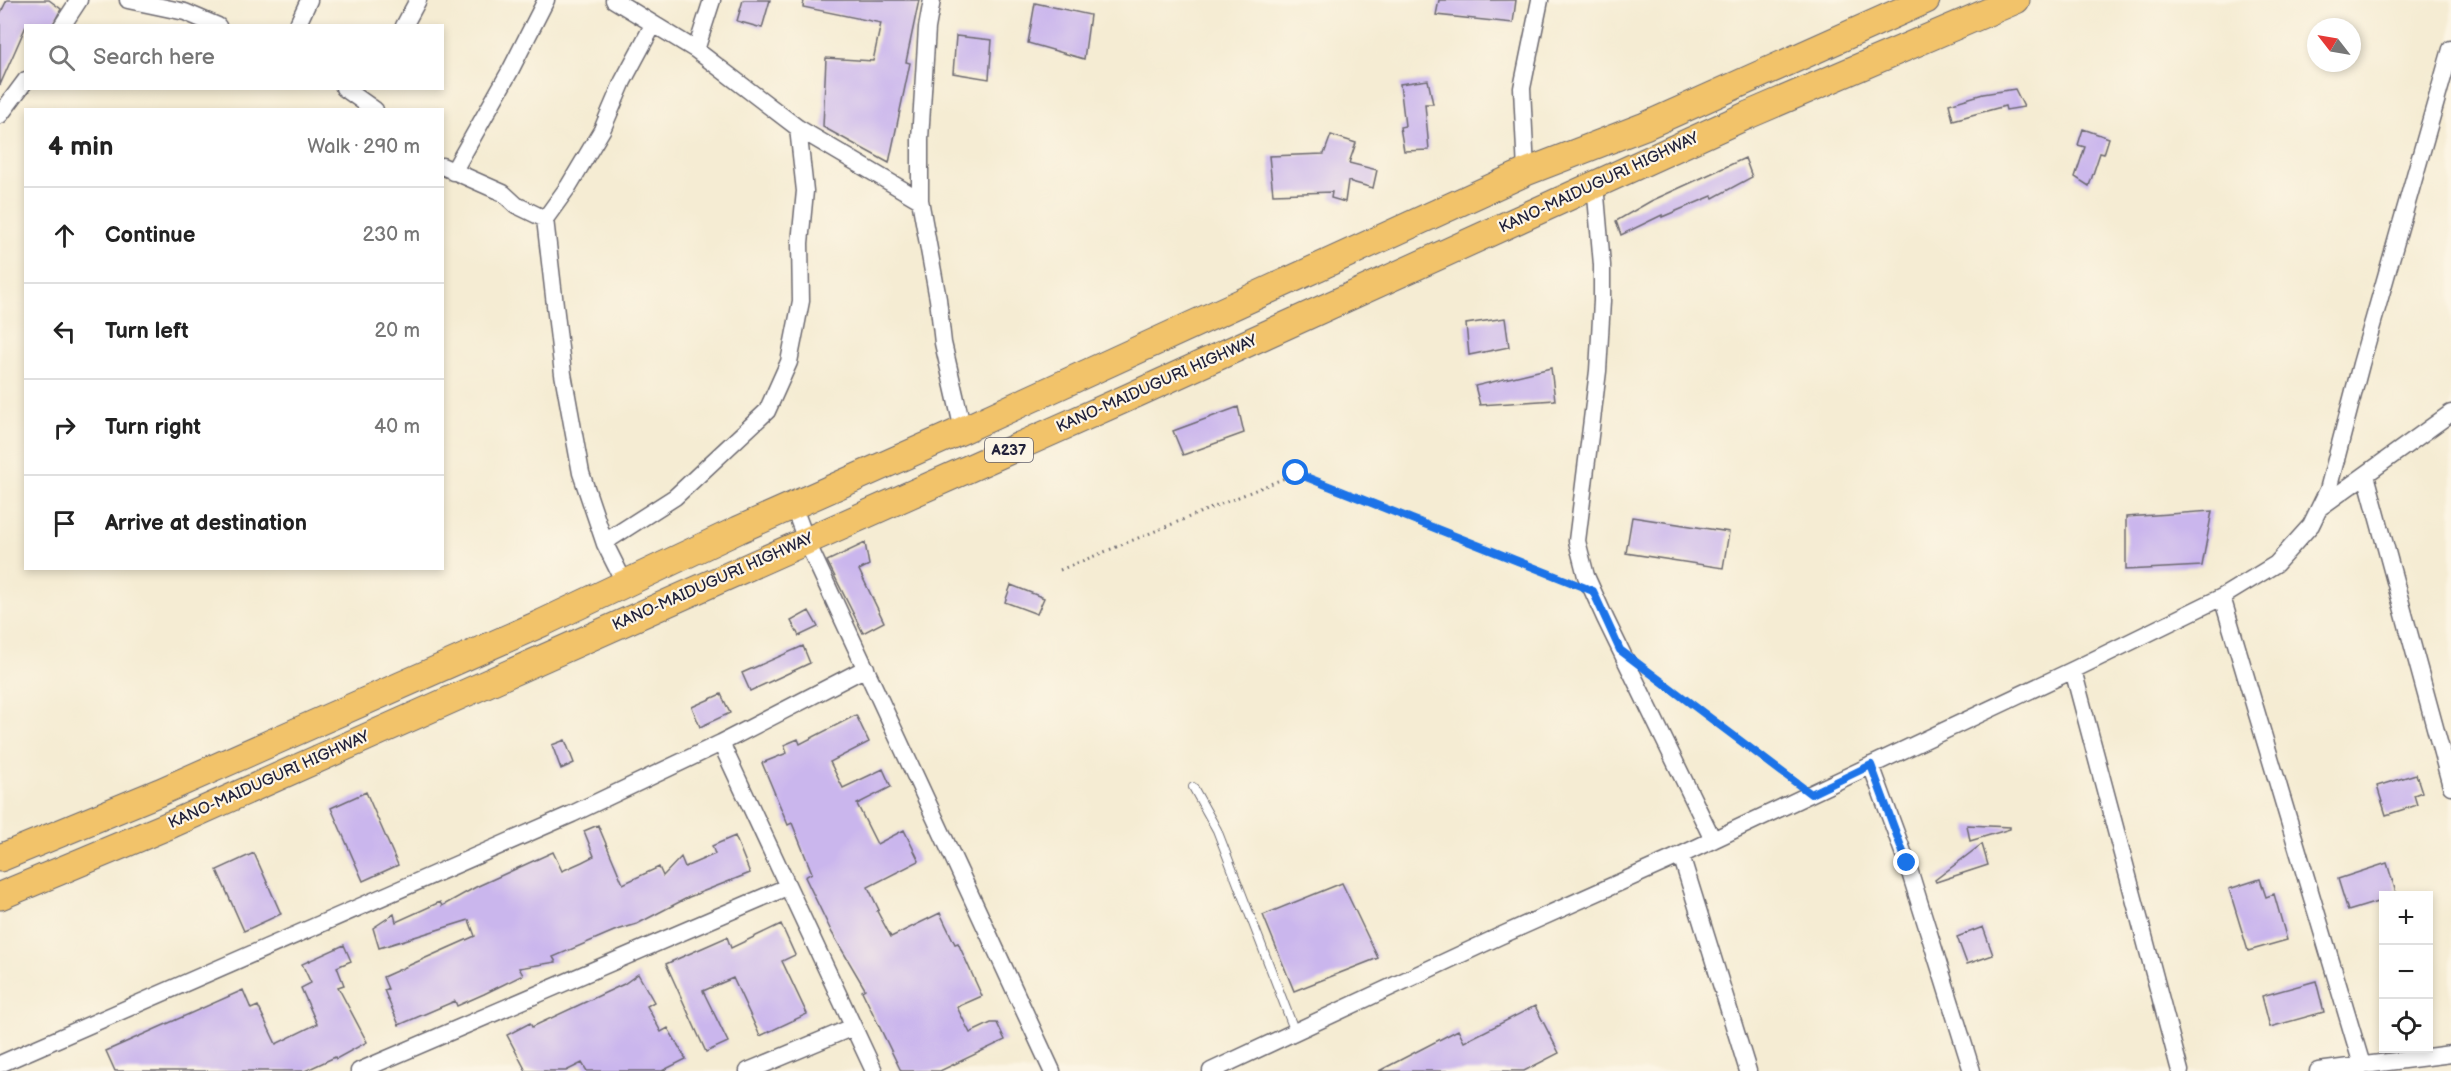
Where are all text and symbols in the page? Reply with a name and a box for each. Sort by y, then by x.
north arrow [2307,18,2361,72]
search box [24,24,444,90]
icon: search [45,41,78,74]
text: Search here [93,44,215,71]
street label: KANO-MAIDUGURI HIGHWAY [1496,128,1702,238]
text: 4 min [48,132,113,163]
text: Walk · 290 m [307,135,420,159]
icon: ahead [48,219,81,252]
text: Continue [105,222,195,249]
text: 230 m [363,223,420,247]
icon: left [48,315,81,348]
text: Turn left [105,318,189,345]
text: 20 m [375,319,420,343]
street label: KANO-MAIDUGURI HIGHWAY [1054,331,1261,437]
icon: right [48,411,81,444]
text: Turn right [105,414,201,441]
text: 40 m [374,415,420,439]
road number: A237 [985,438,1033,462]
route start [1282,459,1308,485]
icon: arrive [48,507,81,540]
text: Arrive at destination [105,510,307,537]
street label: KANO-MAIDUGURI HIGHWAY [610,529,817,635]
street label: KANO-MAIDUGURI HIGHWAY [166,727,373,833]
route end [1893,849,1919,875]
map controls [2379,891,2433,1053]
button: + [2379,891,2433,945]
button: − [2379,945,2433,999]
button: locate [2379,999,2433,1053]

